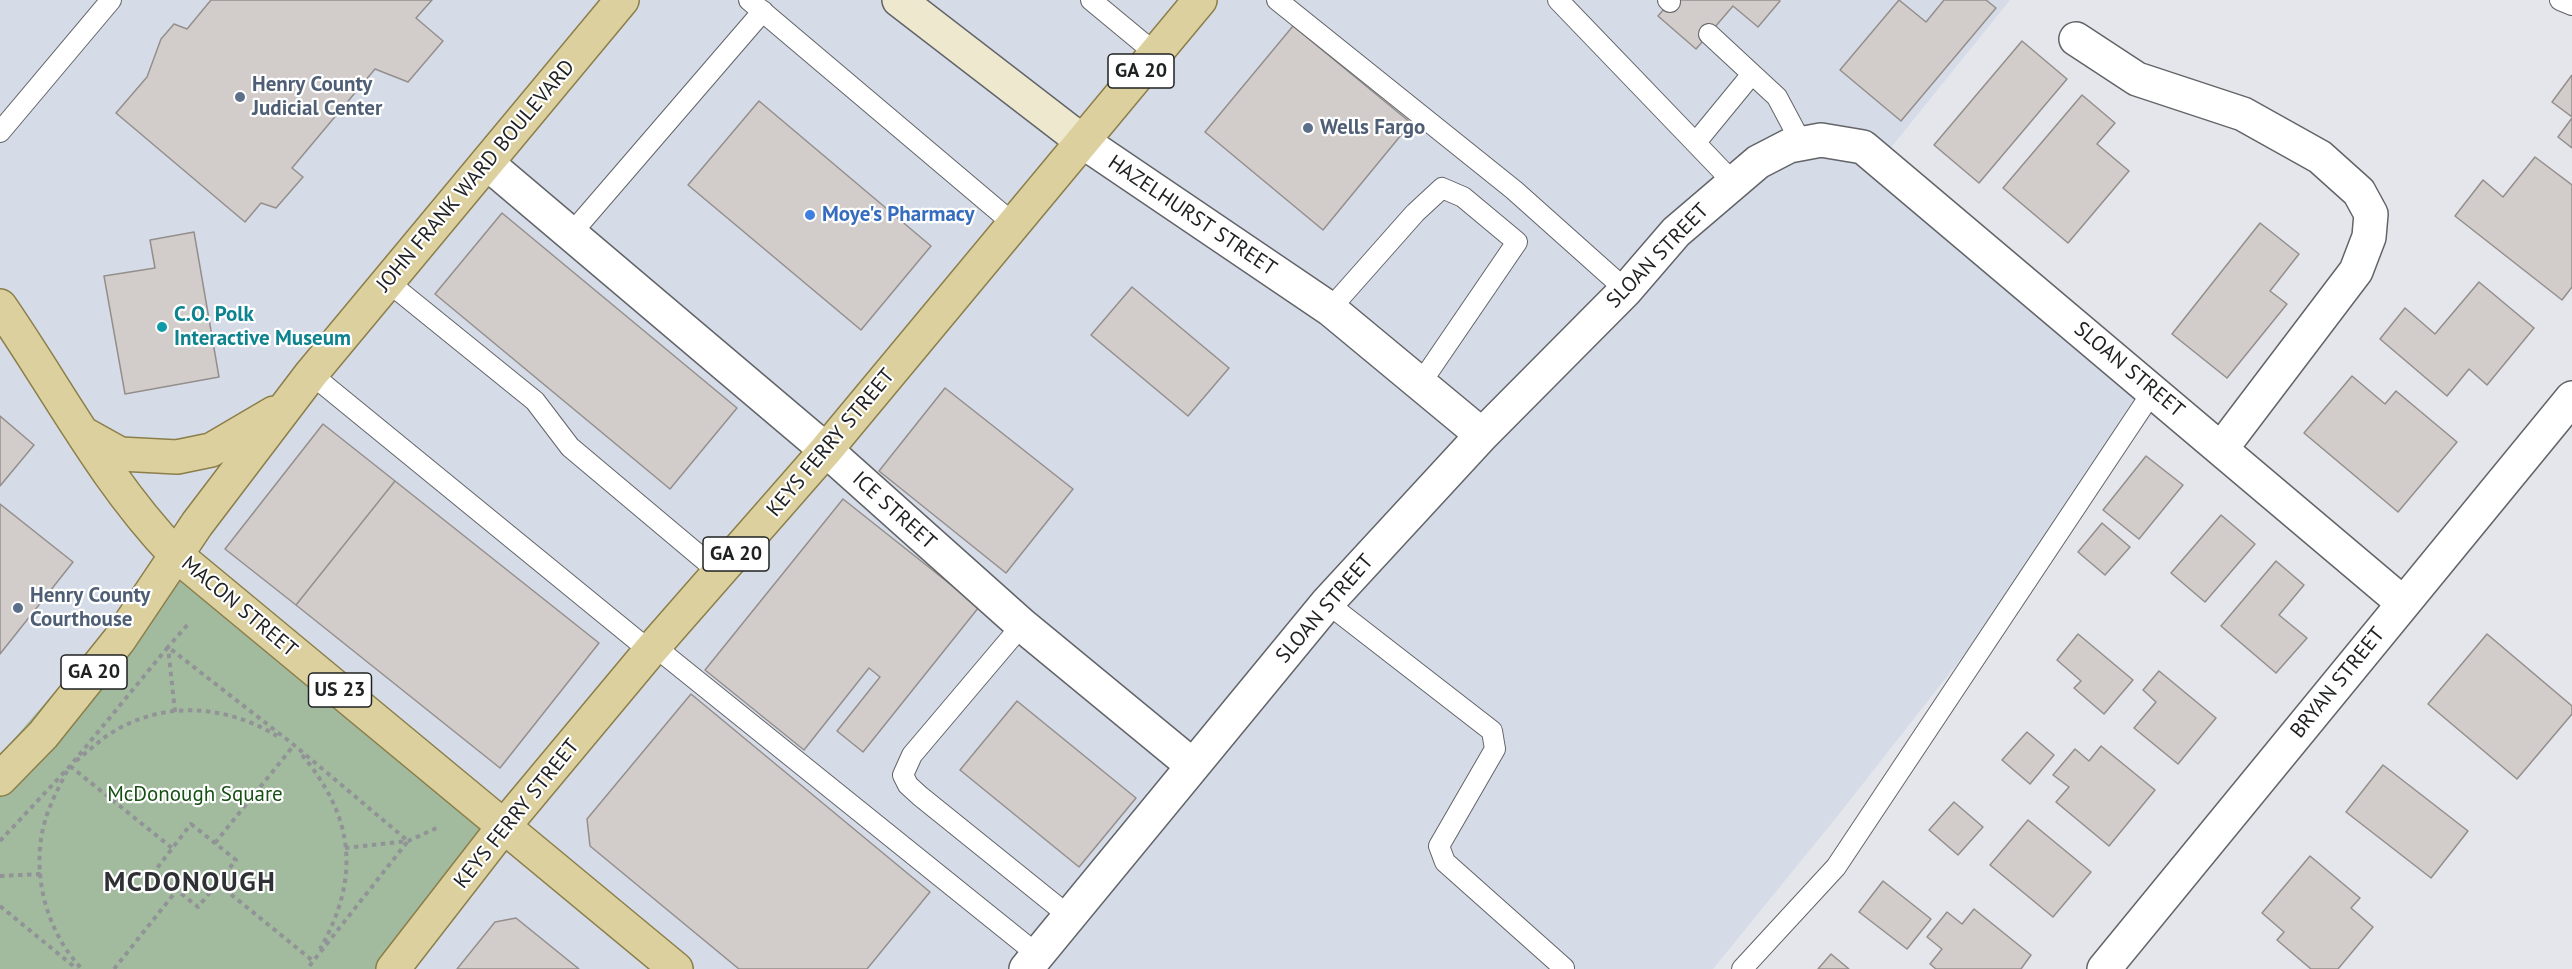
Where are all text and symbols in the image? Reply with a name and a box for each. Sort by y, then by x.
road number: GA 20 [1108,54,1174,88]
street label: JOHN FRANK WARD BOULEVARD [372,55,580,297]
place label: Henry County Judicial Center [252,72,382,122]
marker: Henry County Judicial Center [233,90,247,104]
place label: Wells Fargo [1320,115,1425,141]
marker: Wells Fargo [1301,121,1315,135]
street label: HAZELHURST STREET [1103,150,1281,282]
street label: SLOAN STREET [1602,198,1714,314]
place label: Moye's Pharmacy [822,202,975,228]
marker: Moye's Pharmacy [803,208,817,222]
place label: C.O. Polk Interactive Museum [174,302,351,352]
street label: SLOAN STREET [2069,317,2189,423]
marker: C.O. Polk Interactive Museum [155,320,169,334]
street label: KEYS FERRY STREET [762,364,900,522]
street label: ICE STREET [847,467,941,555]
road number: GA 20 [703,537,769,571]
street label: SLOAN STREET [1271,549,1379,669]
street label: MACON STREET [176,551,302,663]
place label: Henry County Courthouse [30,583,150,633]
marker: Henry County Courthouse [11,601,25,615]
street label: BRYAN STREET [2286,623,2390,743]
road number: GA 20 [61,655,127,689]
road number: US 23 [308,673,372,707]
street label: KEYS FERRY STREET [449,734,585,894]
park label: McDonough Square [107,782,283,808]
district label: MCDONOUGH [104,867,276,899]

